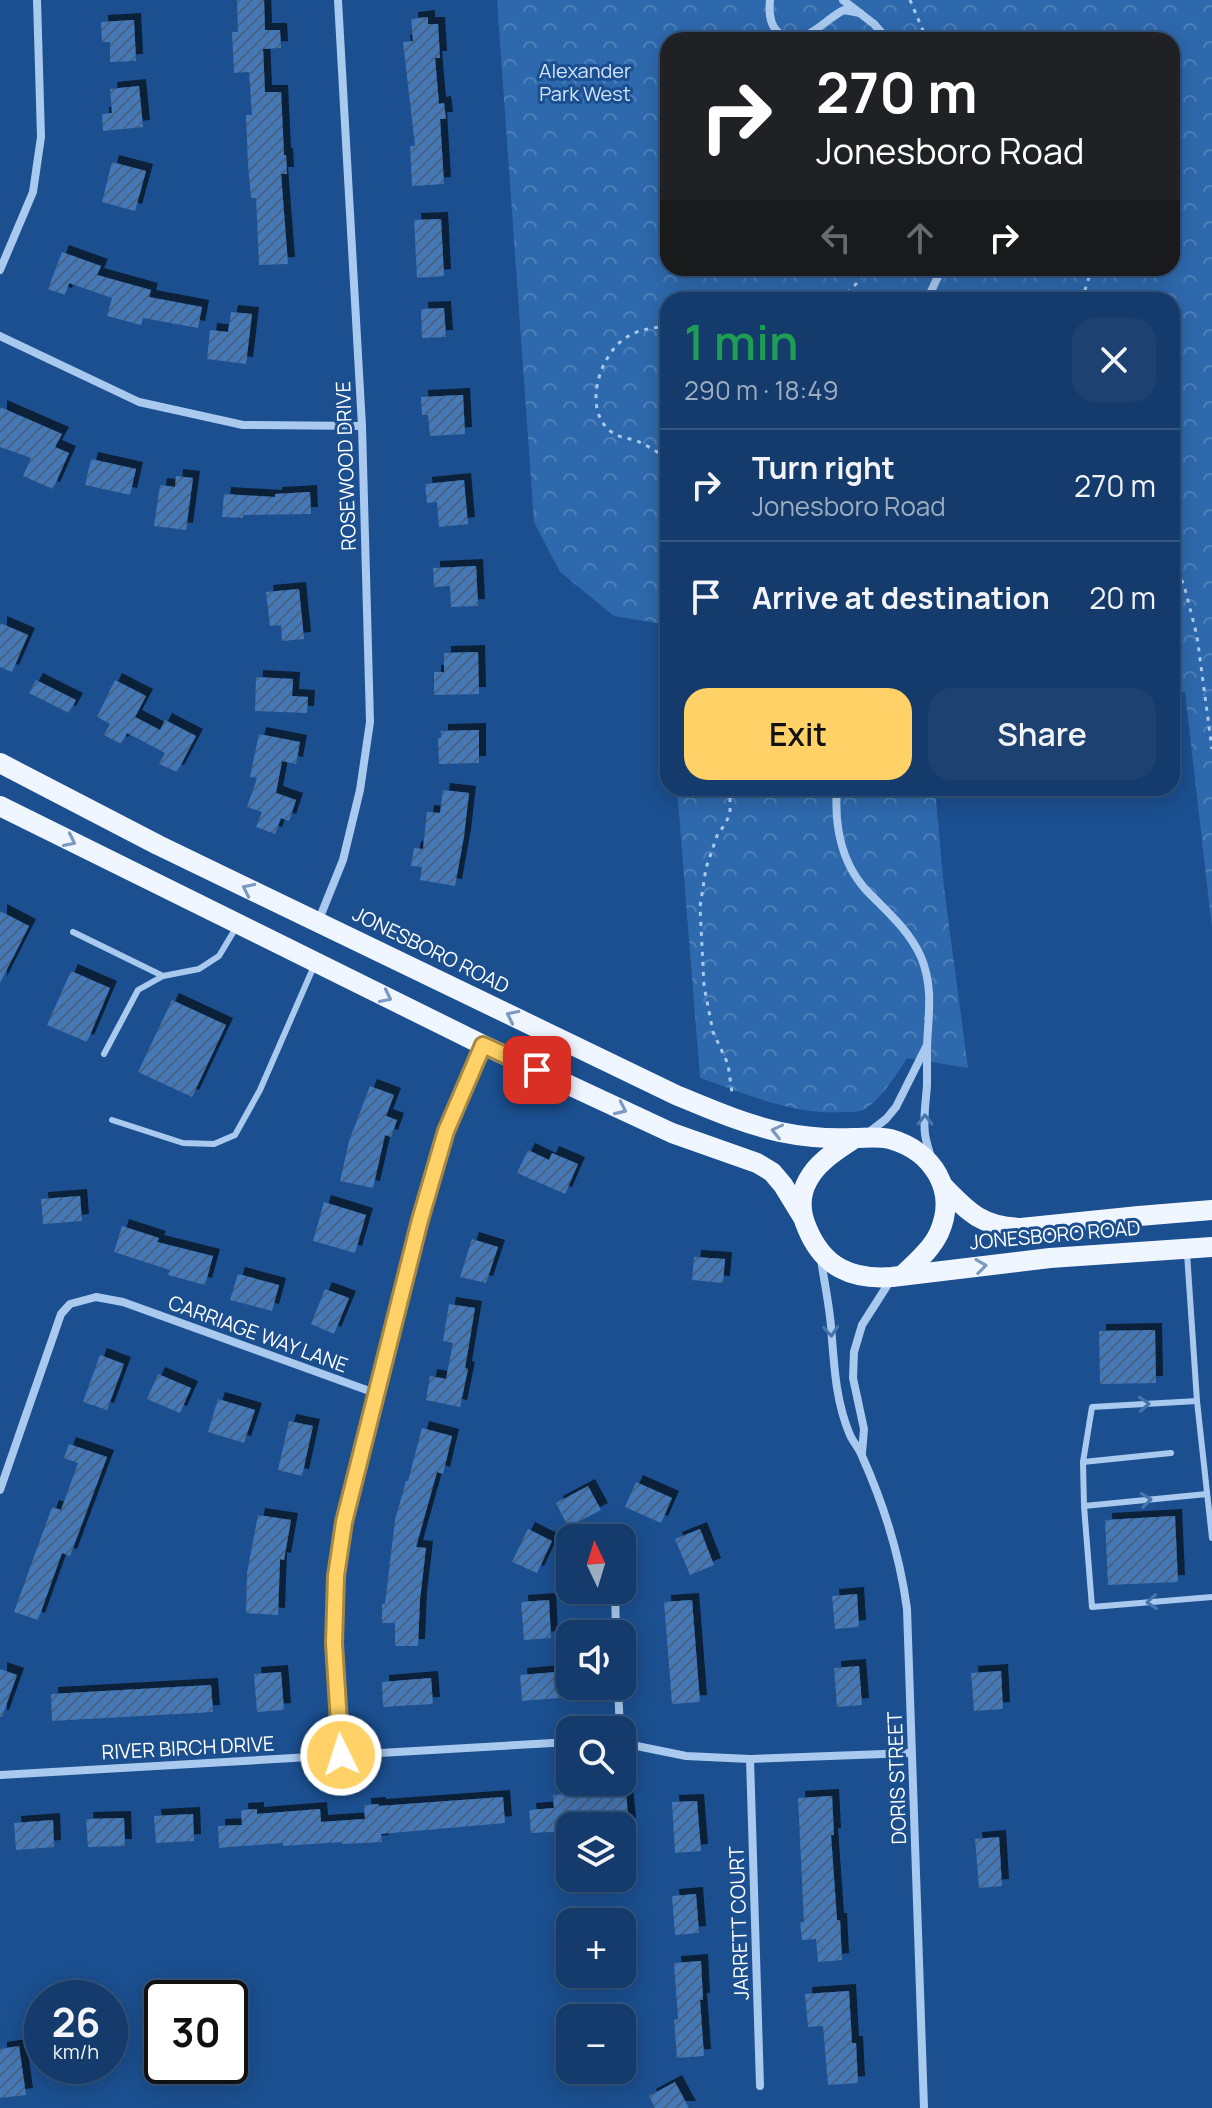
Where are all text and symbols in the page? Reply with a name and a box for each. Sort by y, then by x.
text: 270 m [816,53,978,130]
park label: Alexander Park West [539,57,631,107]
icon: right [684,64,788,168]
text: Jonesboro Road [816,126,1084,175]
icon: left [814,216,858,260]
icon: ahead [898,216,942,260]
icon: right [982,216,1026,260]
text: 1 min [684,309,798,374]
button: close [1072,318,1156,402]
text: 290 m · 18:49 [684,372,839,408]
street label: ROSEWOOD DRIVE [329,381,362,551]
text: Turn right [752,447,895,488]
icon: right [684,463,728,507]
text: 270 m [1074,465,1156,506]
text: Jonesboro Road [752,488,946,524]
icon: arrive [684,575,728,619]
text: Arrive at destination [752,577,1050,618]
text: 20 m [1089,577,1156,618]
button: Exit [684,688,912,780]
button: Share [928,688,1156,780]
one-way arrow [61,831,76,847]
one-way arrow [241,883,256,899]
street label: JONESBORO ROAD [348,900,514,999]
one-way arrow [377,987,392,1003]
one-way arrow [506,1010,521,1026]
pin [503,1036,571,1104]
icon: arrive [515,1048,559,1092]
one-way arrow [612,1099,627,1115]
one-way arrow [916,1113,934,1126]
one-way arrow [771,1123,785,1140]
street label: JONESBORO ROAD [968,1214,1141,1255]
one-way arrow [974,1257,987,1274]
street label: CARRIAGE WAY LANE [165,1288,352,1379]
one-way arrow [822,1325,839,1338]
one-way arrow [1138,1396,1151,1413]
one-way arrow [1140,1492,1153,1509]
north arrow [556,1524,636,1604]
map controls [556,1524,636,2084]
one-way arrow [1145,1593,1158,1610]
button: sound [556,1620,636,1700]
street label: DORIS STREET [881,1711,912,1845]
position arrow [299,1713,383,1797]
button: search [556,1716,636,1796]
street label: RIVER BIRCH DRIVE [101,1729,275,1766]
button: layers [556,1812,636,1892]
street label: JARRETT COURT [722,1846,755,2000]
button: + [556,1908,636,1988]
speed limit sign: 30 [144,1980,248,2084]
text: 26 [52,1994,100,2049]
button: − [556,2004,636,2084]
text: km/h [53,2038,99,2065]

